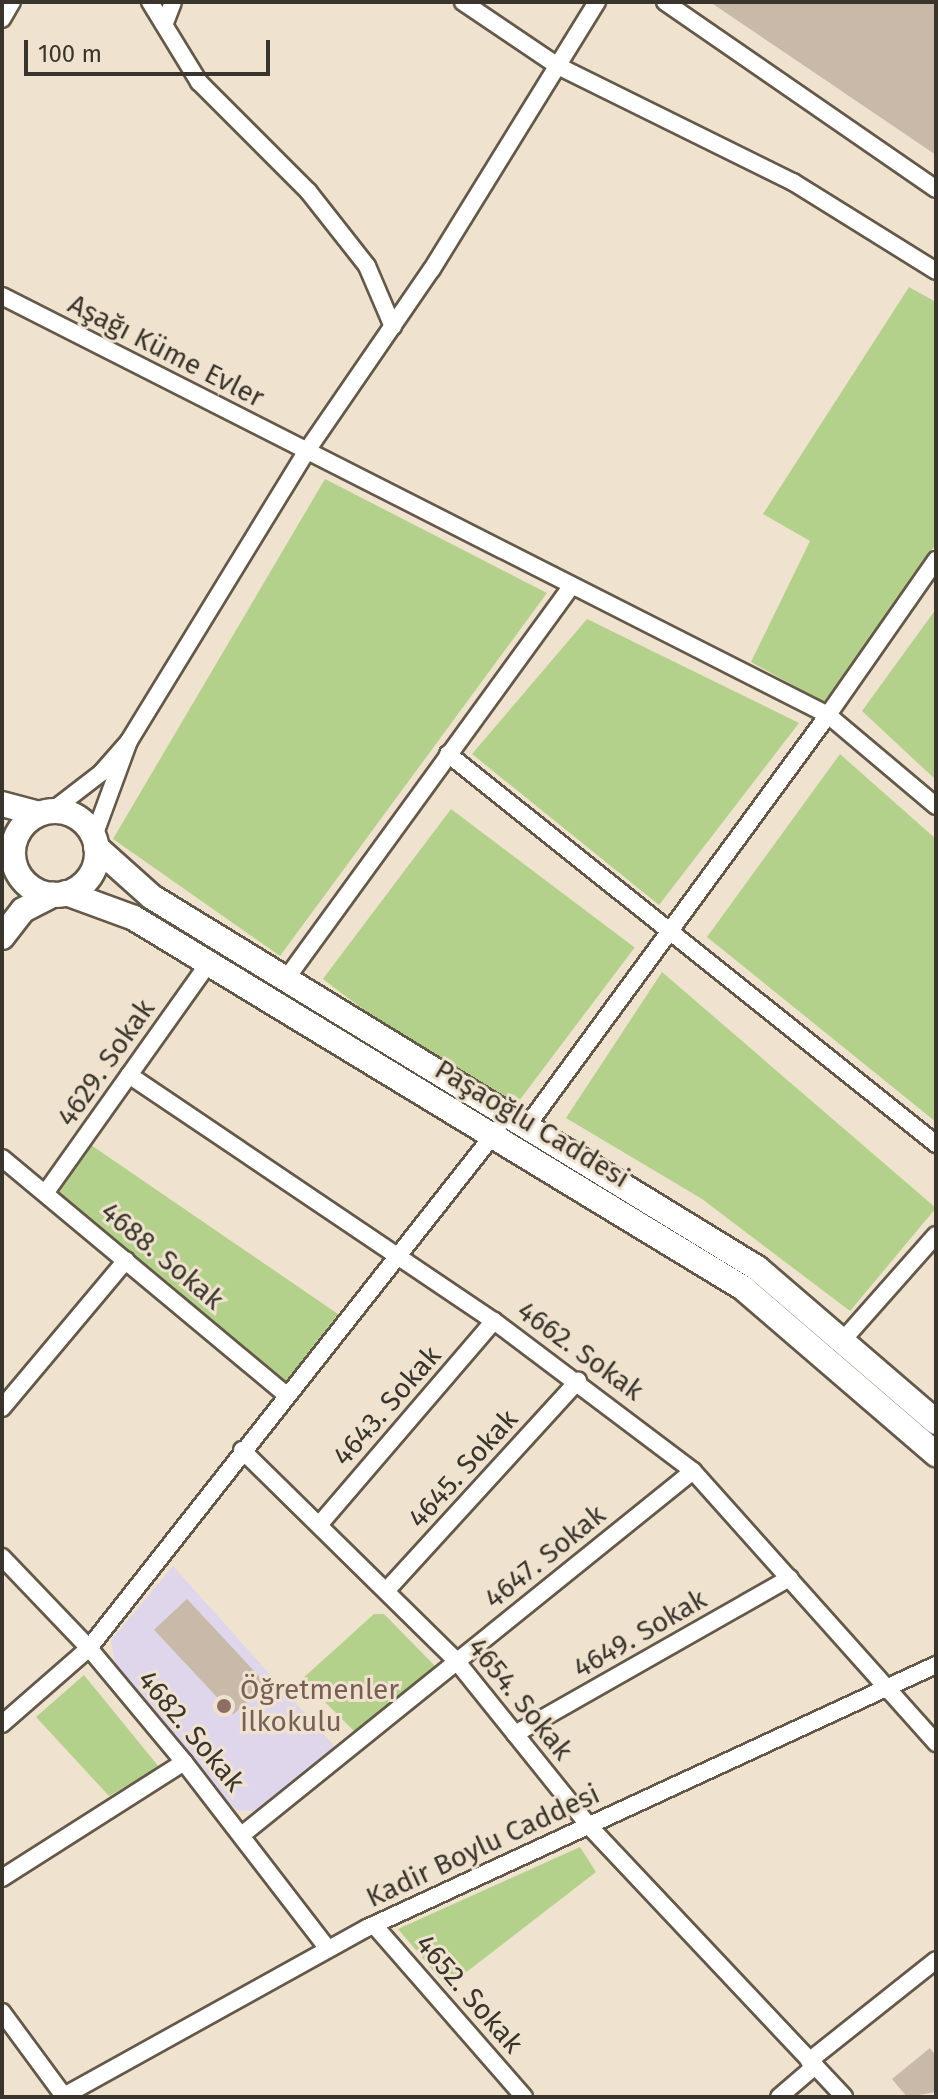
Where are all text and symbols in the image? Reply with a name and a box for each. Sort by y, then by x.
scale bar [28,24,274,74]
text: 100 m [38,40,102,68]
street label: Aşağı Küme Evler [62,287,270,415]
street label: 4629. Sokak [50,993,162,1133]
street label: Paşaoğlu Caddesi [429,1053,635,1195]
street label: 4688. Sokak [94,1195,230,1317]
street label: 4662. Sokak [510,1294,650,1408]
street label: 4643. Sokak [326,1339,448,1473]
street label: 4645. Sokak [401,1403,525,1535]
street label: 4647. Sokak [478,1498,612,1616]
street label: 4649. Sokak [567,1582,713,1686]
street label: 4654. Sokak [460,1631,580,1767]
street label: 4682. Sokak [131,1663,251,1799]
place label: Öğretmenler İlkokulu [240,1673,399,1739]
marker: Öğretmenler İlkokulu [215,1697,233,1715]
street label: Kadir Boylu Caddesi [361,1777,605,1915]
street label: 4652. Sokak [408,1928,530,2060]

